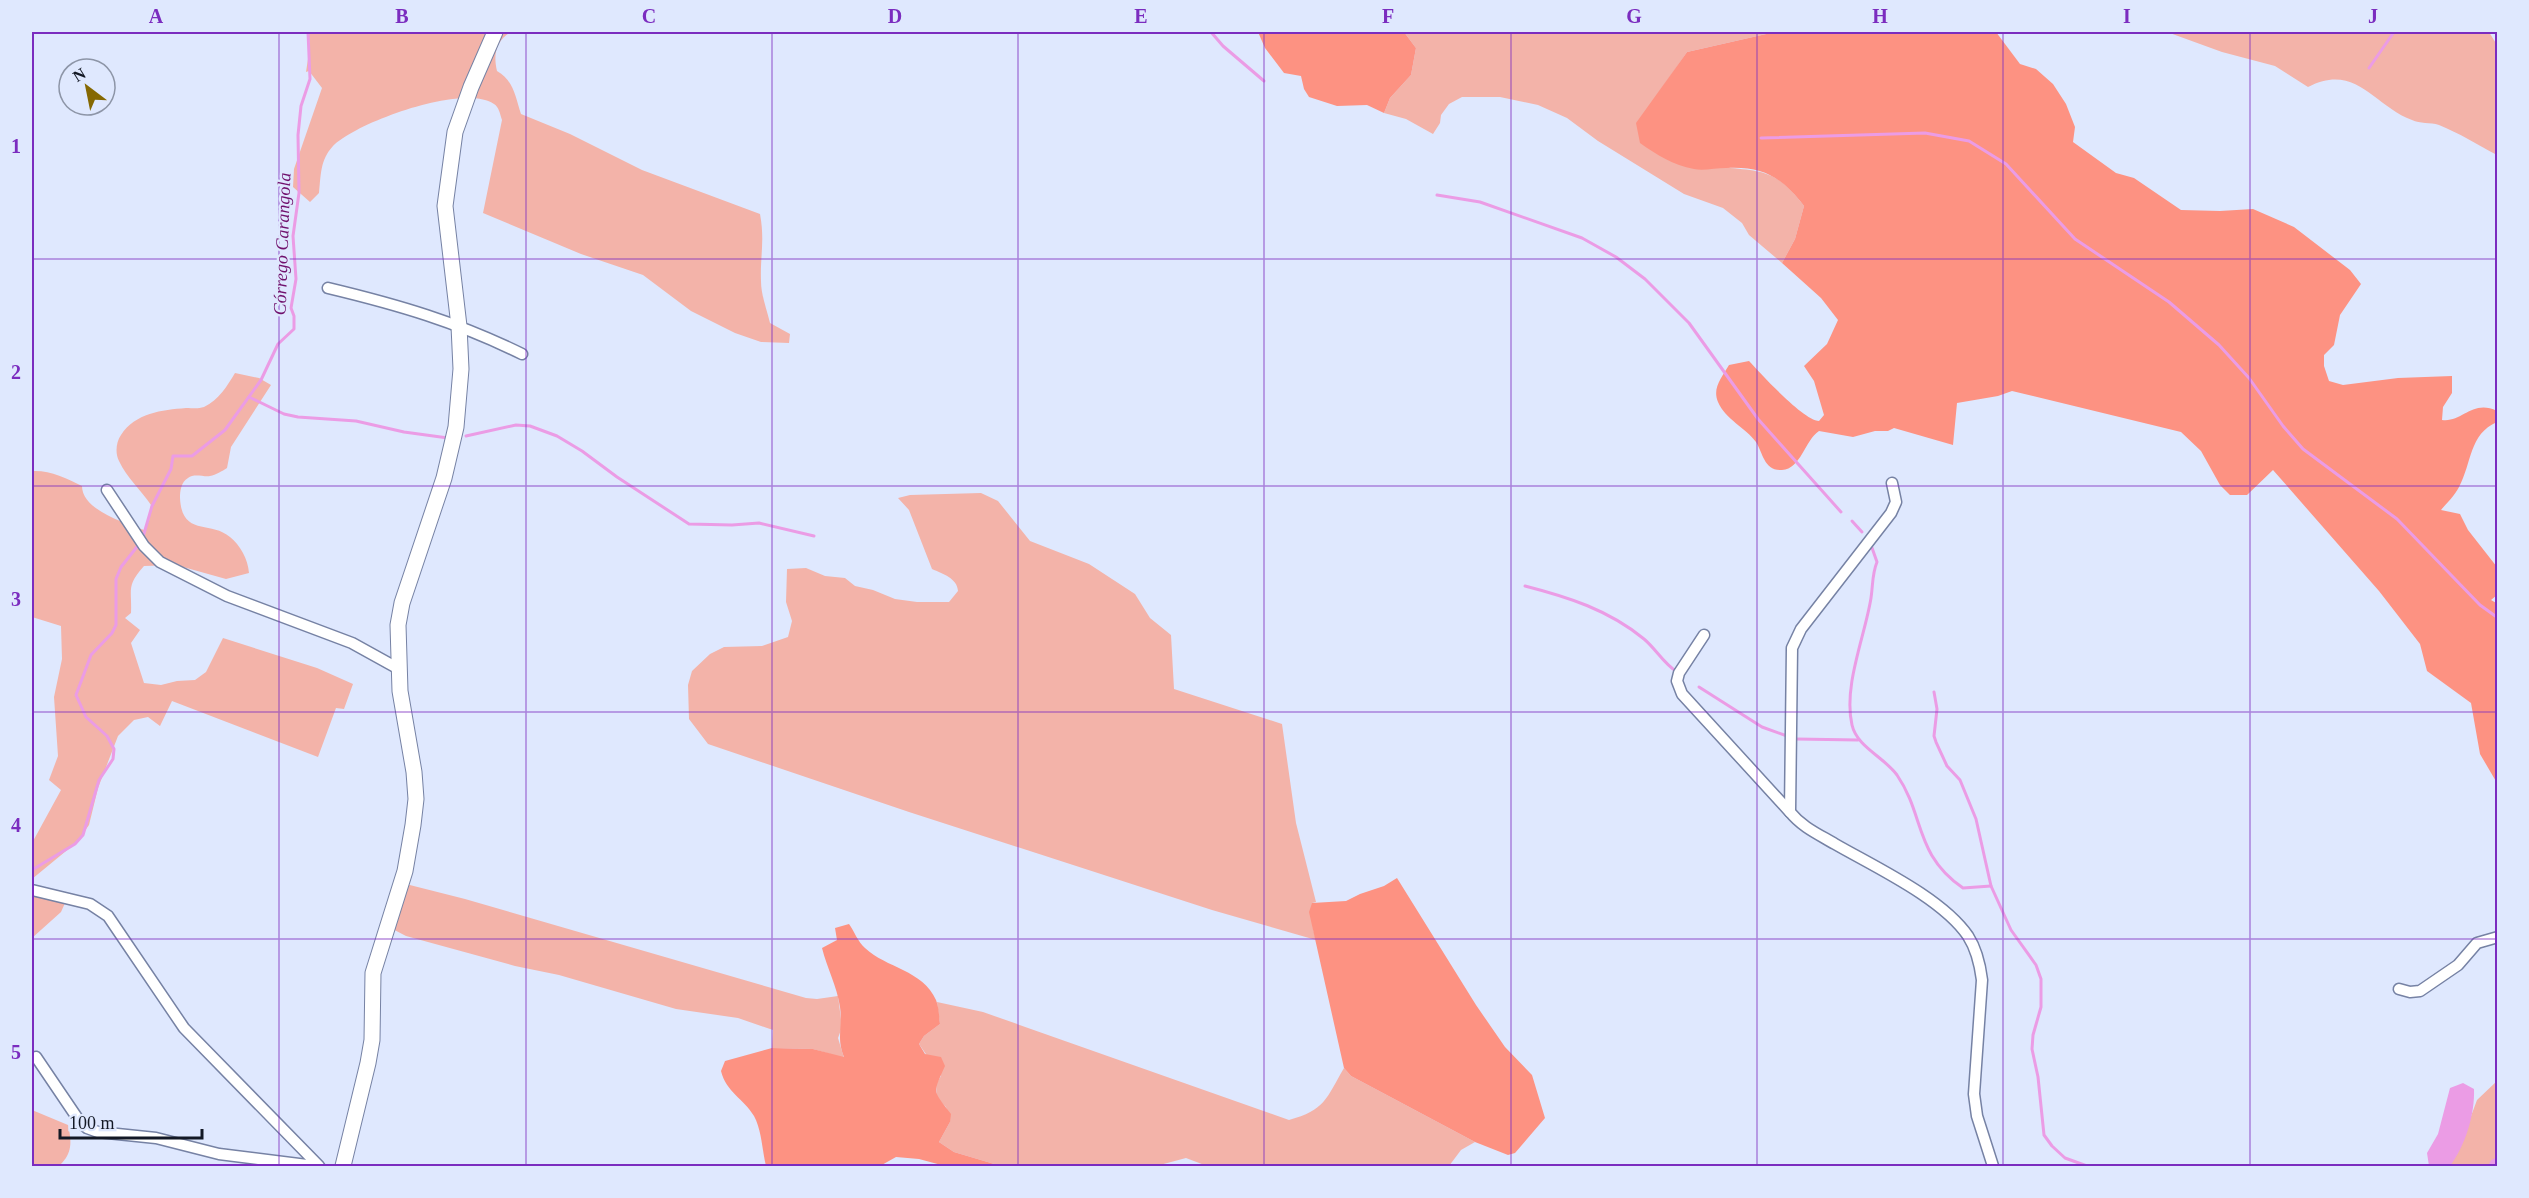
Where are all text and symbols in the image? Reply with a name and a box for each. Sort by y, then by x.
text: A [149,5,164,27]
text: B [395,5,409,27]
text: C [642,5,656,27]
text: D [888,5,902,27]
text: E [1134,5,1148,27]
text: F [1382,5,1394,27]
text: G [1626,5,1642,27]
text: H [1872,5,1888,27]
text: I [2123,5,2131,27]
text: J [2368,5,2378,27]
north arrow [57,57,117,117]
text: N [70,64,89,85]
text: 1 [11,135,21,157]
water label: Córrego Carangola [270,172,294,316]
text: 2 [11,361,21,383]
text: 3 [11,588,21,610]
text: 4 [11,814,21,836]
text: 5 [11,1041,21,1063]
scale bar [60,1102,202,1140]
text: 100 m [69,1113,115,1133]

